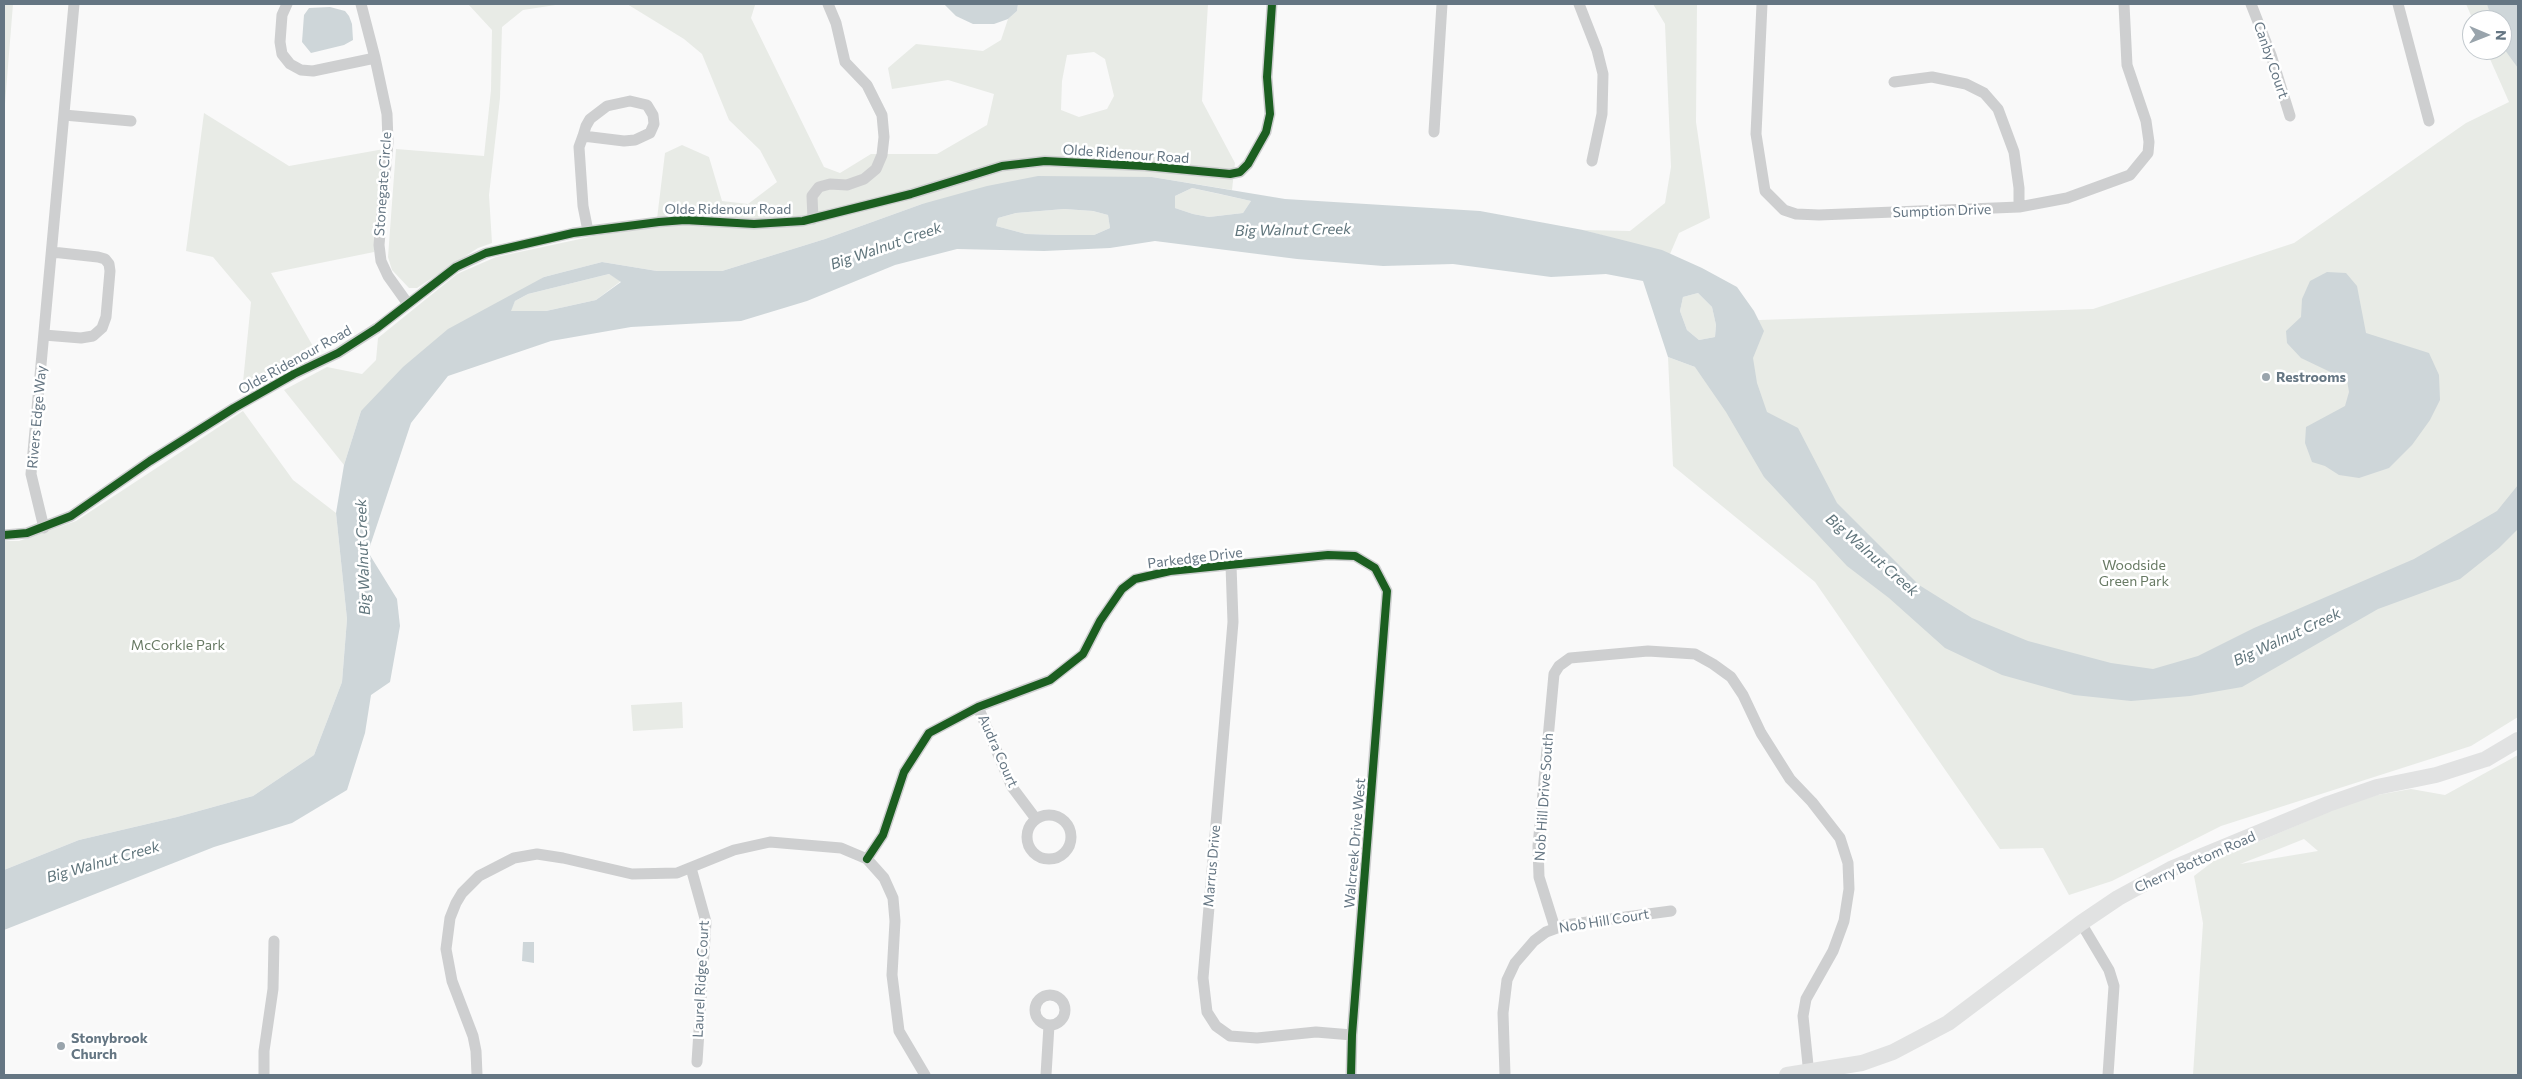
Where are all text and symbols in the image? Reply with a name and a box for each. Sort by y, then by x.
north arrow [2462,10,2512,60]
street label: Canby Court [2250,19,2292,101]
text: N [2493,30,2510,41]
street label: Stonegate Circle [371,131,395,237]
street label: Olde Ridenour Road [1062,141,1190,167]
street label: Olde Ridenour Road [665,201,791,217]
street label: Sumption Drive [1892,201,1992,221]
water label: Big Walnut Creek [828,218,944,274]
water label: Big Walnut Creek [1235,220,1351,240]
street label: Olde Ridenour Road [235,322,355,398]
street label: Rivers Edge Way [24,365,50,469]
place label: Restrooms [2276,369,2346,385]
marker: Restrooms [2260,371,2272,383]
water label: Big Walnut Creek [352,498,374,616]
water label: Big Walnut Creek [1822,510,1922,600]
street label: Parkedge Drive [1146,544,1244,572]
park label: Woodside Green Park [2099,557,2169,590]
water label: Big Walnut Creek [2230,604,2344,670]
park label: McCorkle Park [131,637,225,653]
street label: Audra Court [974,712,1022,790]
street label: Nob Hill Drive South [1531,732,1557,862]
street label: Walcreek Drive West [1341,777,1369,909]
street label: Marrus Drive [1200,824,1224,908]
street label: Cherry Bottom Road [2132,828,2258,896]
water label: Big Walnut Creek [44,837,162,887]
street label: Nob Hill Court [1558,906,1650,936]
street label: Laurel Ridge Court [690,920,712,1038]
place label: Stonybrook Church [71,1030,148,1062]
marker: Stonybrook Church [55,1040,67,1052]

